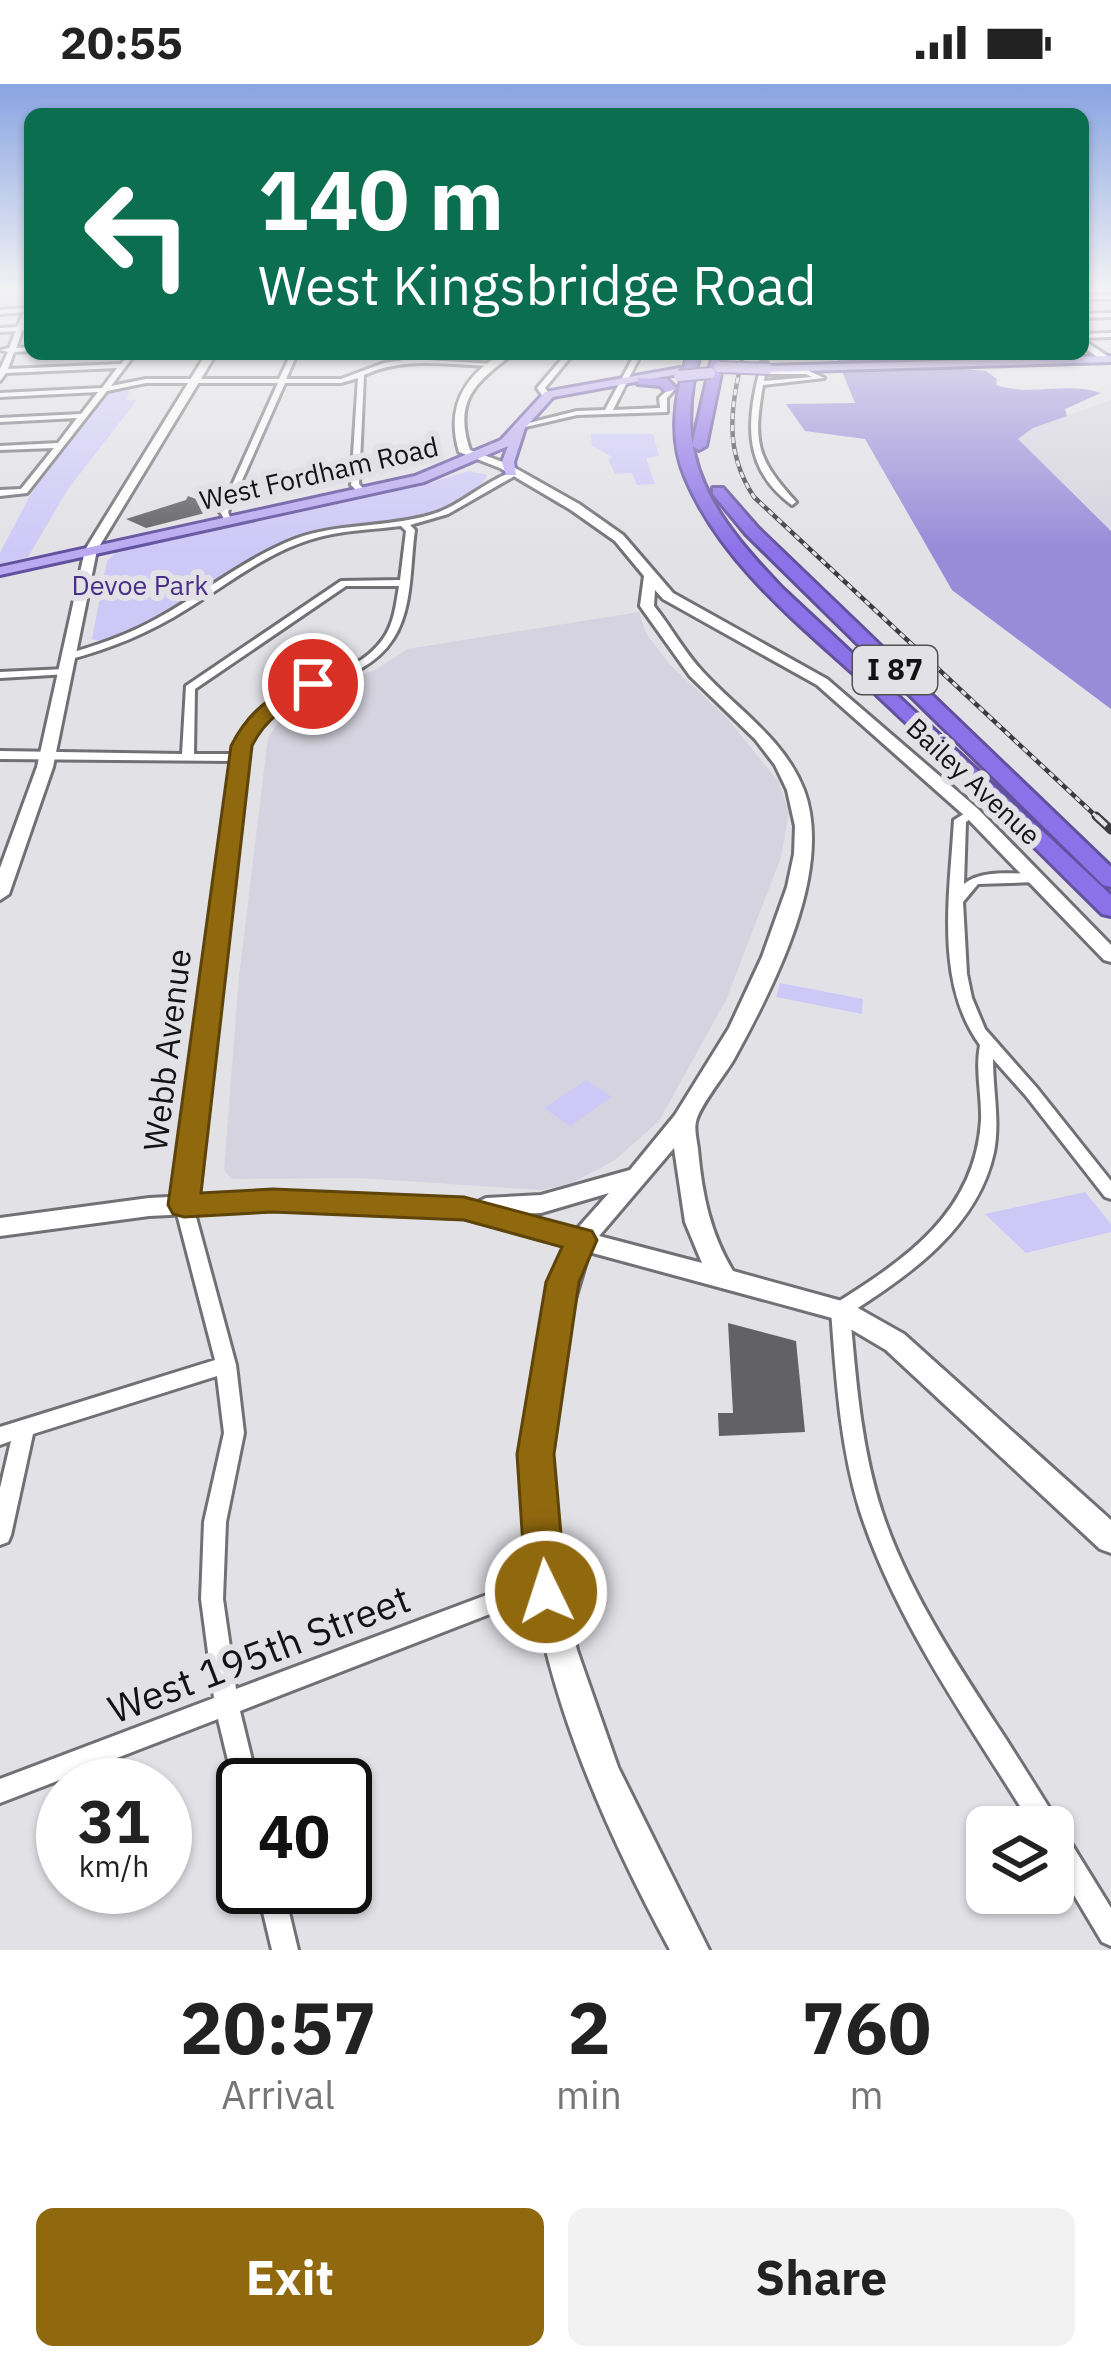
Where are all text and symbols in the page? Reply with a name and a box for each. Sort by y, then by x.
text: 20:55 [60,13,183,71]
text: 140 m [258,144,504,253]
icon: left [60,156,216,312]
text: West Kingsbridge Road [258,250,816,320]
street label: West Fordham Road [196,428,441,517]
park label: Devoe Park [72,567,208,602]
pin [262,633,364,735]
road number: I 87 [853,646,937,694]
icon: arrive [280,651,346,717]
street label: Bailey Avenue [900,710,1048,852]
street label: Webb Avenue [133,946,200,1153]
position arrow [483,1529,609,1655]
street label: West 195th Street [101,1572,417,1735]
speed limit sign: 40 [216,1758,372,1914]
text: 31 [78,1781,150,1860]
map controls [966,1806,1074,1914]
button: layers [966,1806,1074,1914]
text: km/h [79,1846,149,1885]
text: 20:57 [180,1980,376,2074]
text: 2 [567,1980,611,2074]
text: 760 [802,1980,931,2074]
text: Arrival [221,2069,335,2120]
text: min [556,2069,622,2120]
text: m [849,2069,884,2120]
button: Exit [36,2208,544,2346]
button: Share [568,2208,1075,2346]

